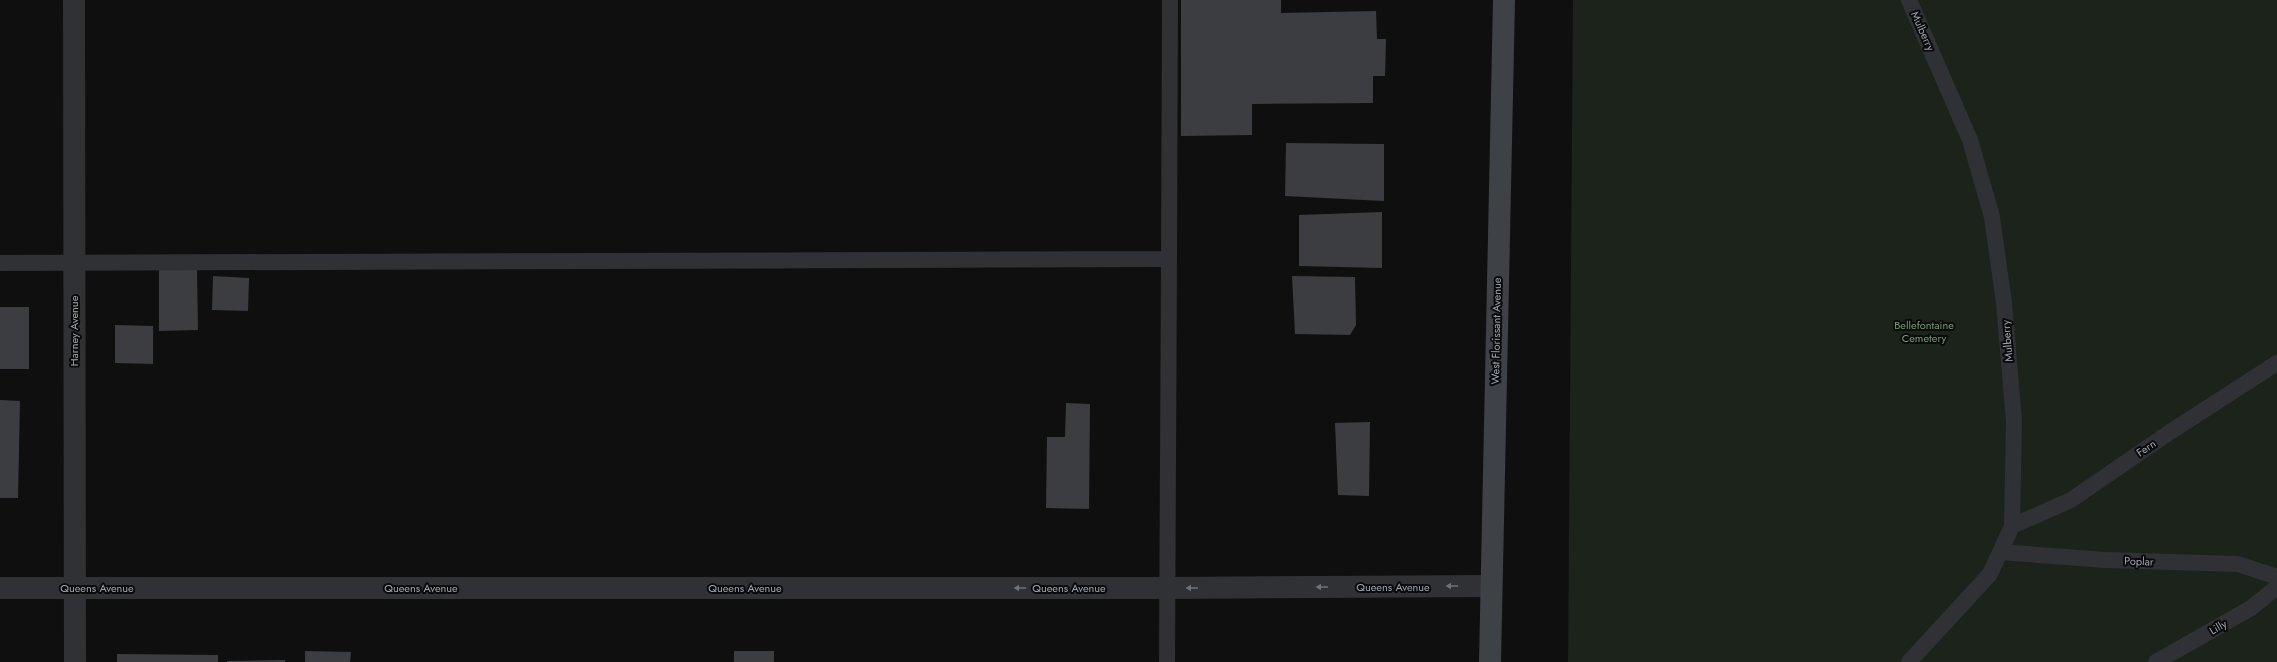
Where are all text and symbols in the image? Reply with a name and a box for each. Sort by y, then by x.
street label: Mulberry [1907,9,1939,54]
street label: West Florissant Avenue [1487,277,1505,385]
street label: Harney Avenue [66,295,82,366]
park label: Bellefontaine Cemetery [1894,317,1954,346]
street label: Mulberry [1997,319,2017,363]
street label: Fern [2133,436,2159,460]
street label: Poplar [2124,552,2154,570]
street label: Queens Avenue [1356,579,1430,595]
street label: Queens Avenue [60,580,134,596]
street label: Queens Avenue [384,580,458,596]
street label: Queens Avenue [708,580,782,596]
street label: Queens Avenue [1032,580,1106,596]
one-way arrow [1445,583,1458,589]
one-way arrow [1315,584,1328,590]
one-way arrow [1013,585,1026,591]
one-way arrow [1185,585,1198,591]
street label: Lilly [2206,616,2230,638]

